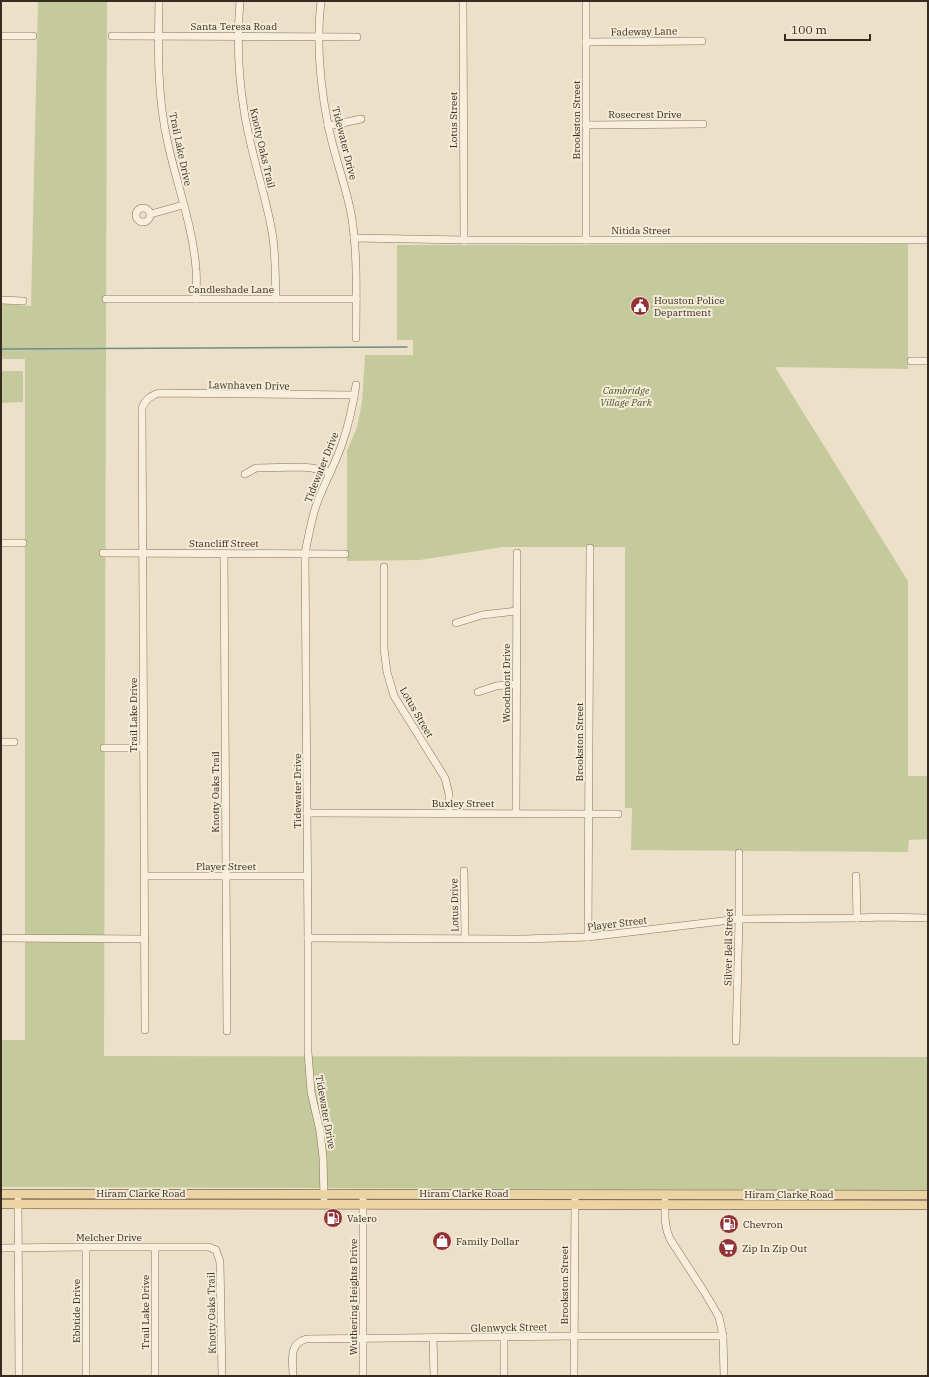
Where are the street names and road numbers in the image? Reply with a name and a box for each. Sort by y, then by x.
street label: Santa Teresa Road [191,20,277,33]
street label: Fadeway Lane [611,24,677,39]
street label: Brookston Street [570,80,583,160]
street label: Lotus Street [447,91,460,148]
street label: Tidewater Drive [329,105,360,181]
street label: Knotty Oaks Trail [247,107,278,189]
street label: Rosecrest Drive [608,108,682,121]
street label: Trail Lake Drive [166,111,195,187]
street label: Nitida Street [611,224,671,237]
street label: Candleshade Lane [188,283,274,296]
street label: Lawnhaven Drive [208,378,290,393]
street label: Tidewater Drive [301,430,342,504]
street label: Stancliff Street [189,537,259,550]
street label: Woodmont Drive [500,643,513,723]
street label: Trail Lake Drive [127,678,140,752]
street label: Lotus Street [397,684,437,740]
street label: Brookston Street [573,702,586,782]
street label: Knotty Oaks Trail [209,751,222,833]
street label: Tidewater Drive [291,753,304,829]
street label: Buxley Street [432,797,495,810]
street label: Player Street [196,860,256,873]
street label: Lotus Drive [448,878,461,932]
street label: Silver Bell Street [721,908,736,986]
street label: Player Street [586,913,648,934]
street label: Tidewater Drive [313,1074,338,1150]
street label: Hiram Clarke Road [96,1187,186,1200]
street label: Hiram Clarke Road [419,1187,509,1200]
street label: Hiram Clarke Road [744,1188,834,1201]
street label: Melcher Drive [76,1231,142,1244]
street label: Wuthering Heights Drive [347,1239,360,1355]
street label: Brookston Street [558,1245,571,1325]
street label: Knotty Oaks Trail [204,1272,219,1354]
street label: Trail Lake Drive [139,1275,152,1349]
street label: Ebbtide Drive [70,1279,83,1343]
street label: Glenwyck Street [471,1320,548,1335]

